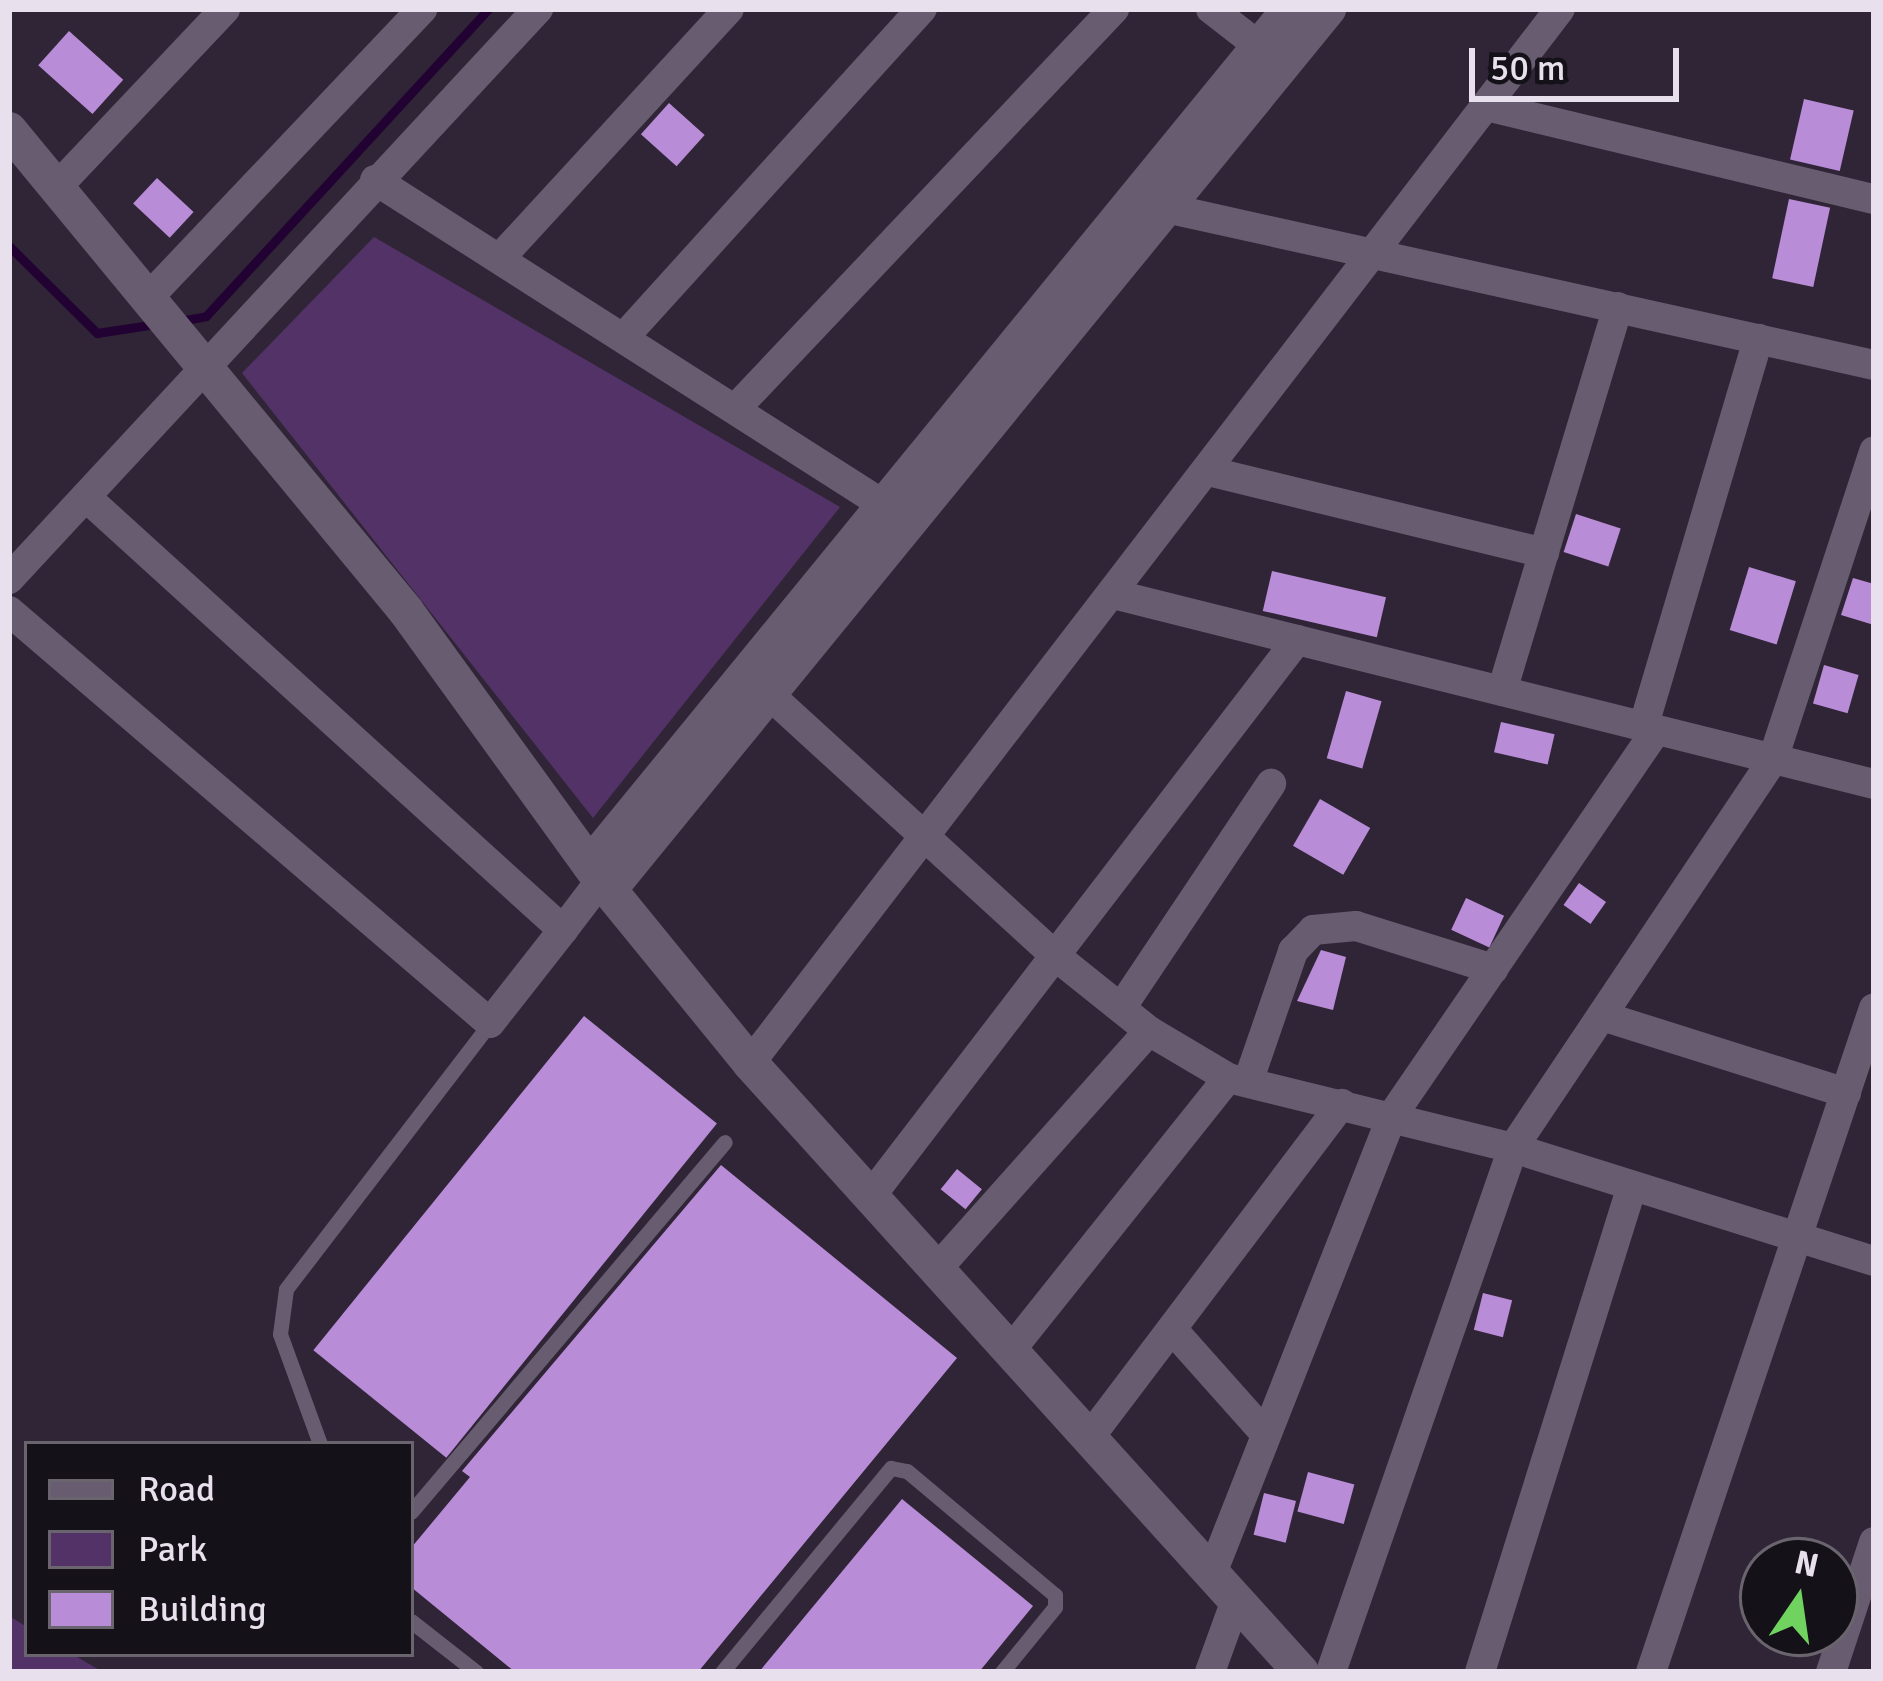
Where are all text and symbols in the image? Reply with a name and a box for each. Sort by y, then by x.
scale bar [1475,24,1685,98]
text: 50 m [1490,46,1566,91]
legend [24,1441,414,1657]
text: Road [138,1467,215,1512]
text: Park [138,1527,207,1572]
north arrow [1739,1537,1859,1657]
text: N [1791,1542,1822,1587]
text: Building [138,1587,267,1632]

